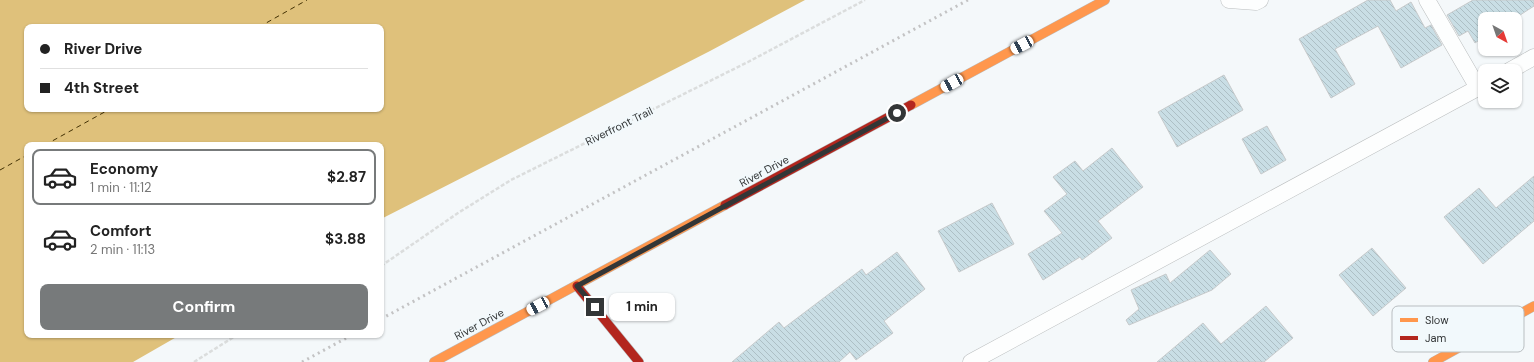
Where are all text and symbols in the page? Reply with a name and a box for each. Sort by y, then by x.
north arrow [1478,12,1522,56]
map controls [1478,12,1522,108]
car [1009,34,1035,56]
text: River Drive [64,39,142,59]
button: layers [1478,64,1522,108]
car [939,72,965,94]
text: 4th Street [64,78,139,98]
street label: Riverfront Trail [583,104,655,148]
route start [888,104,906,122]
street label: River Drive [737,152,791,190]
icon: car [42,159,78,195]
text: Economy [90,159,158,179]
text: $2.87 [327,167,366,187]
text: 1 min · 11:12 [90,179,151,196]
icon: car [42,221,78,257]
text: Comfort [90,221,151,241]
text: $3.88 [325,229,366,249]
text: 2 min · 11:13 [90,241,155,258]
button: Confirm [40,284,368,330]
callout: 1 min [609,293,675,321]
car [525,295,551,317]
route end [586,298,604,316]
text: 1 min [626,298,658,315]
street label: River Drive [452,305,506,343]
legend [1392,306,1524,352]
text: Slow [1425,313,1449,327]
text: Jam [1425,331,1446,345]

